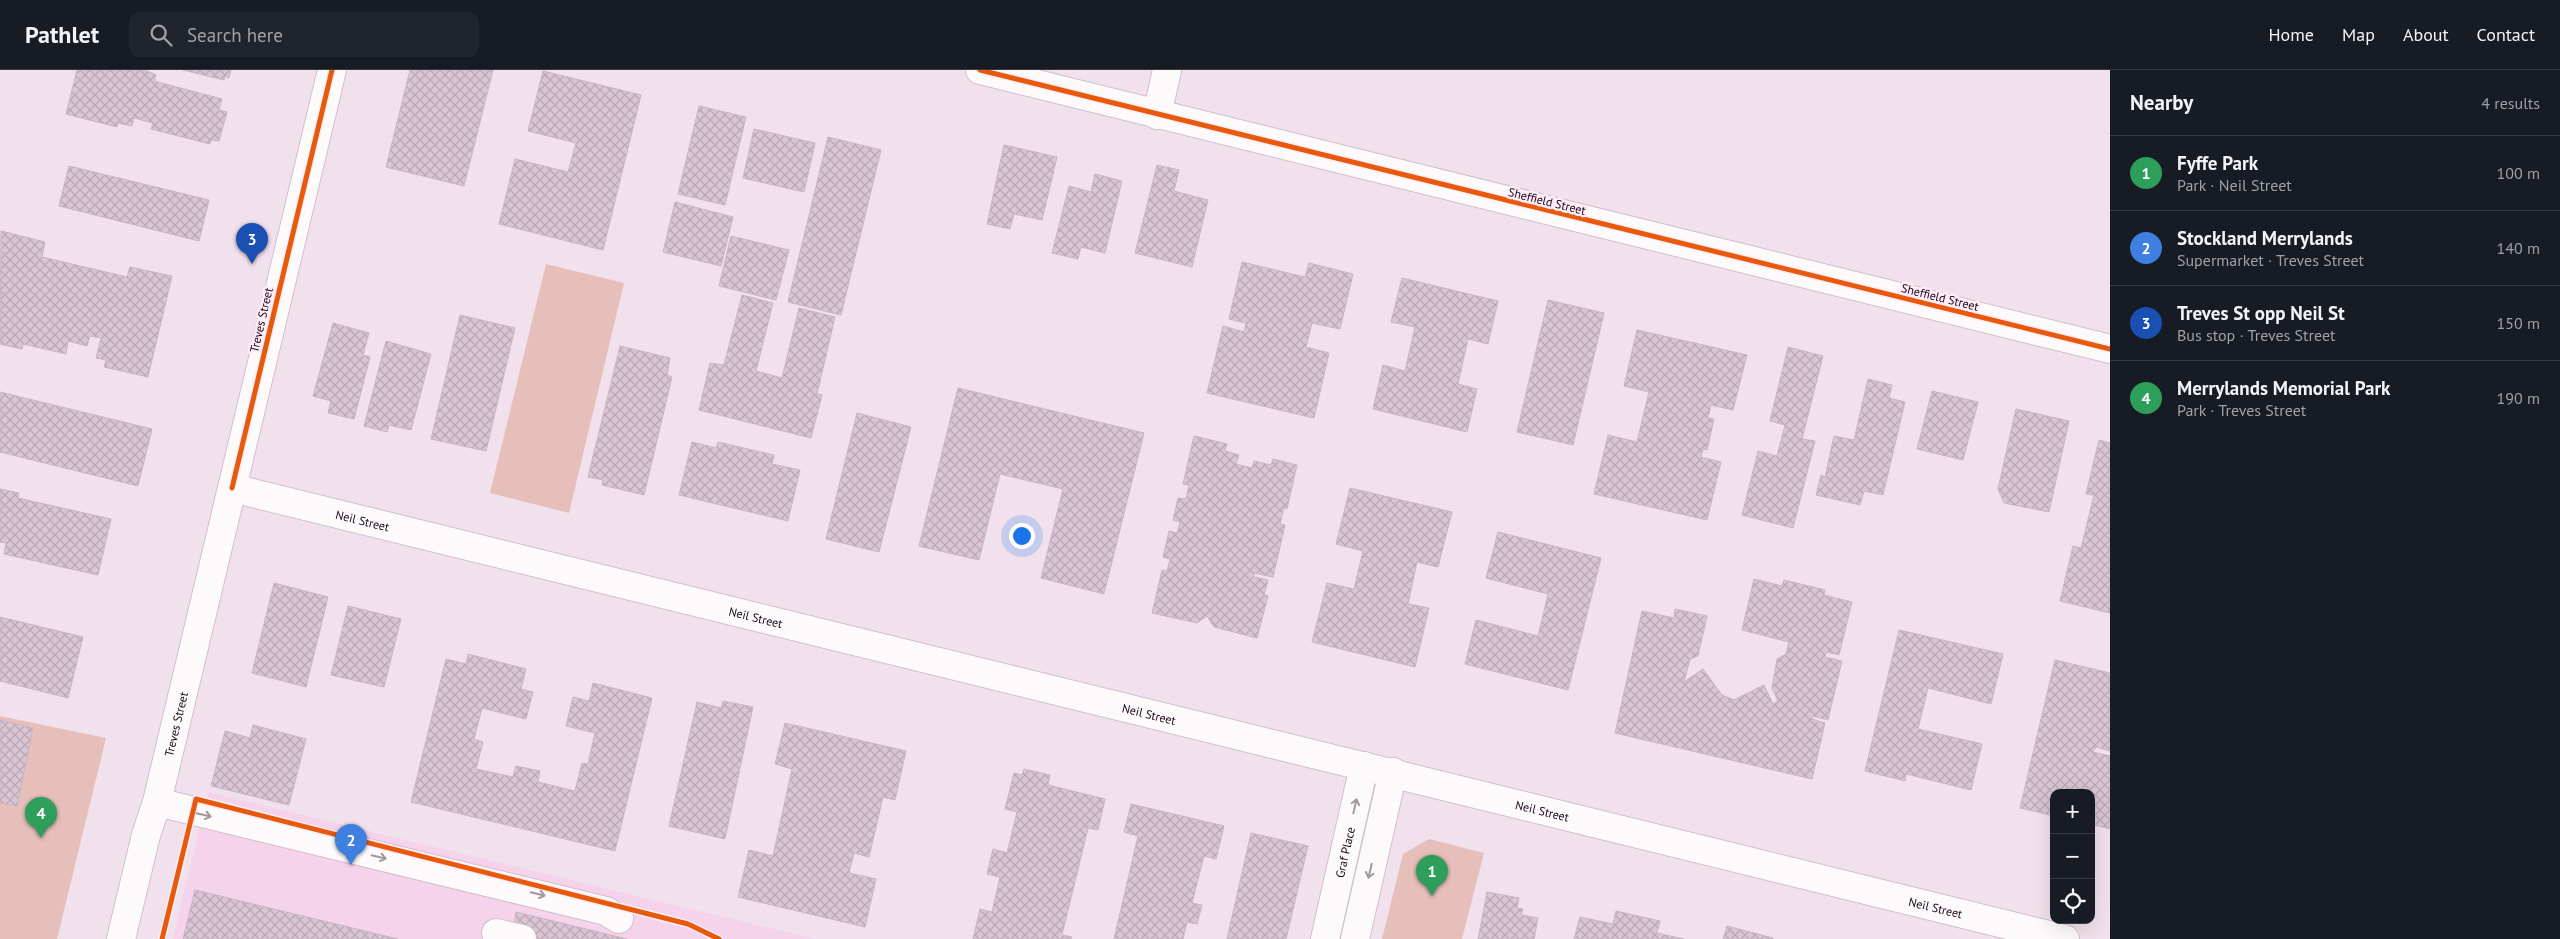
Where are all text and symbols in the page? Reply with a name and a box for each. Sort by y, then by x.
search box [129,12,479,57]
text: Pathlet [25,19,99,50]
icon: search [147,21,175,49]
text: Search here [187,23,283,47]
text: Home [2268,23,2314,46]
text: Map [2342,23,2375,46]
text: About [2403,23,2449,46]
text: Contact [2477,23,2535,46]
text: Nearby [2130,89,2193,116]
text: 4 results [2481,93,2540,113]
text: Fyffe Park [2177,151,2258,175]
text: 1 [2141,163,2151,183]
text: 100 m [2497,163,2540,183]
text: Park · Neil Street [2177,175,2292,195]
street label: Sheffield Street [1507,184,1587,218]
pin: 3 [236,223,268,264]
text: Stockland Merrylands [2177,226,2353,250]
text: 2 [2141,238,2151,258]
text: 140 m [2497,238,2540,258]
text: Supermarket · Treves Street [2177,250,2364,270]
street label: Sheffield Street [1900,280,1980,314]
street label: Treves Street [246,286,276,354]
text: Treves St opp Neil St [2177,301,2345,325]
text: 3 [2141,313,2151,333]
text: 150 m [2497,313,2540,333]
text: Bus stop · Treves Street [2177,325,2335,345]
text: Merrylands Memorial Park [2177,376,2390,400]
text: 4 [2141,388,2151,408]
text: 190 m [2497,388,2540,408]
text: Park · Treves Street [2177,400,2306,420]
street label: Neil Street [334,506,391,534]
your location [1009,523,1035,549]
street label: Neil Street [727,603,784,631]
street label: Treves Street [161,690,191,758]
street label: Neil Street [1121,700,1177,727]
map controls [2050,789,2095,924]
button: + [2050,789,2095,834]
pin: 4 [25,797,57,838]
street label: Neil Street [1514,797,1571,824]
one-way arrow [1351,799,1360,815]
one-way arrow [196,811,212,820]
pin: 2 [335,824,367,865]
street label: Graf Place [1332,825,1358,879]
button: − [2050,834,2095,879]
one-way arrow [371,853,387,862]
pin: 1 [1416,855,1448,896]
one-way arrow [1365,862,1374,878]
button: locate [2050,879,2095,924]
one-way arrow [529,890,545,899]
street label: Neil Street [1907,893,1964,921]

